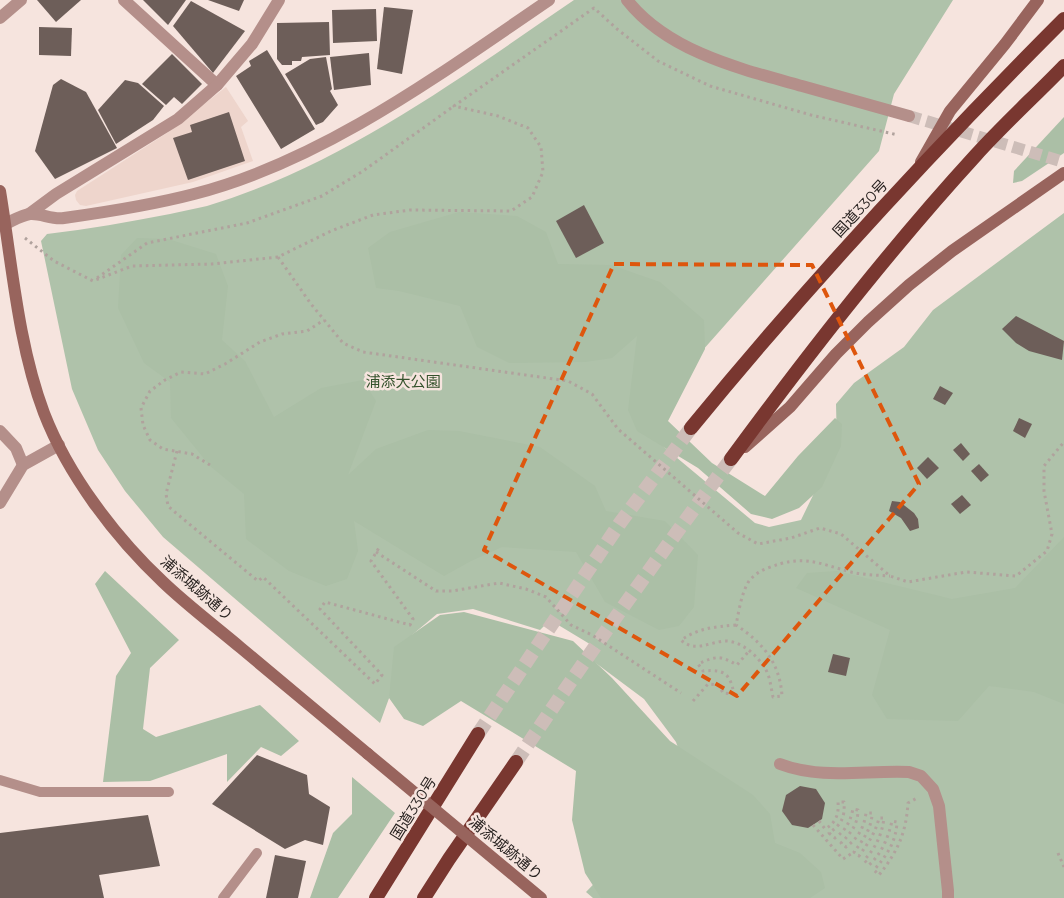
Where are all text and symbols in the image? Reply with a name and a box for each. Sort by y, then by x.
street label: 国道330号 [829,175,891,241]
park label: 浦添大公園 [365,372,441,391]
street label: 浦添城跡通り [157,551,237,625]
street label: 国道330号 [386,773,440,843]
street label: 浦添城跡通り [465,812,547,884]

